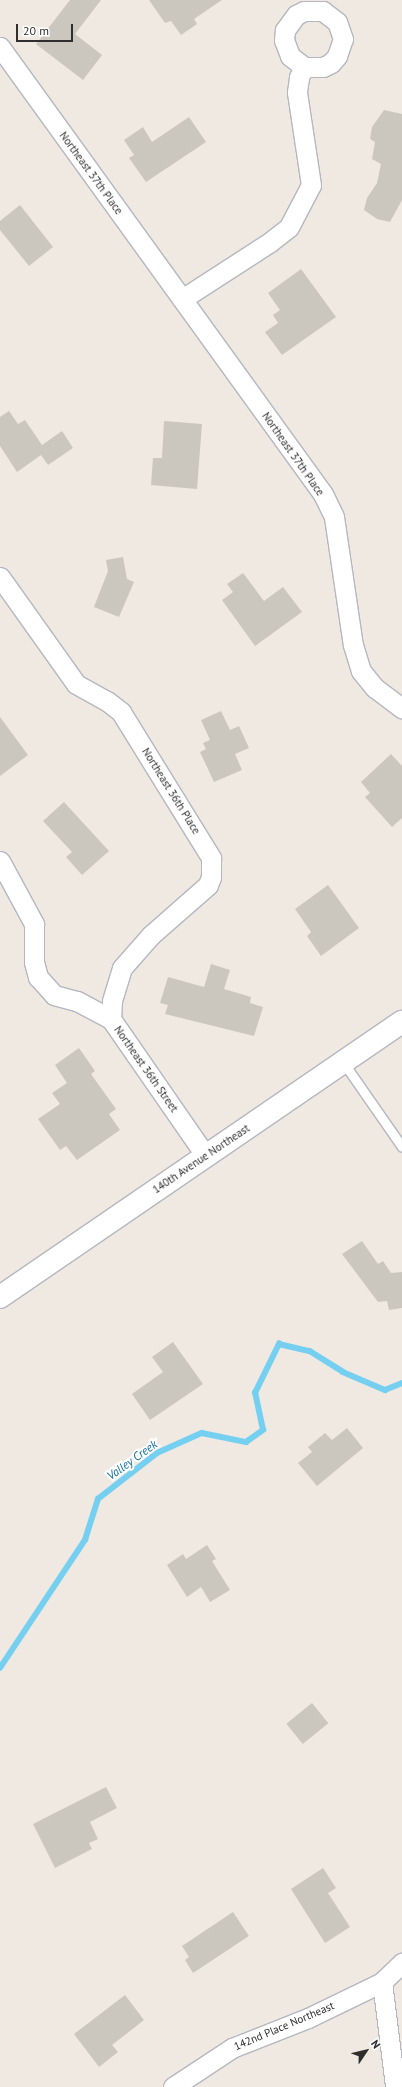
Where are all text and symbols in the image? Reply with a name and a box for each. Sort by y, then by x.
scale bar [18,16,75,42]
text: 20 m [23,23,49,38]
street label: Northeast 37th Place [57,129,125,217]
street label: Northeast 37th Place [259,410,327,498]
street label: Northeast 36th Place [139,745,203,837]
street label: Northeast 36th Street [111,1023,181,1115]
street label: 140th Avenue Northeast [150,1122,252,1196]
water label: Valley Creek [104,1437,160,1483]
street label: 142nd Place Northeast [232,1999,336,2053]
north arrow [346,2031,386,2071]
text: N [368,2037,384,2051]

